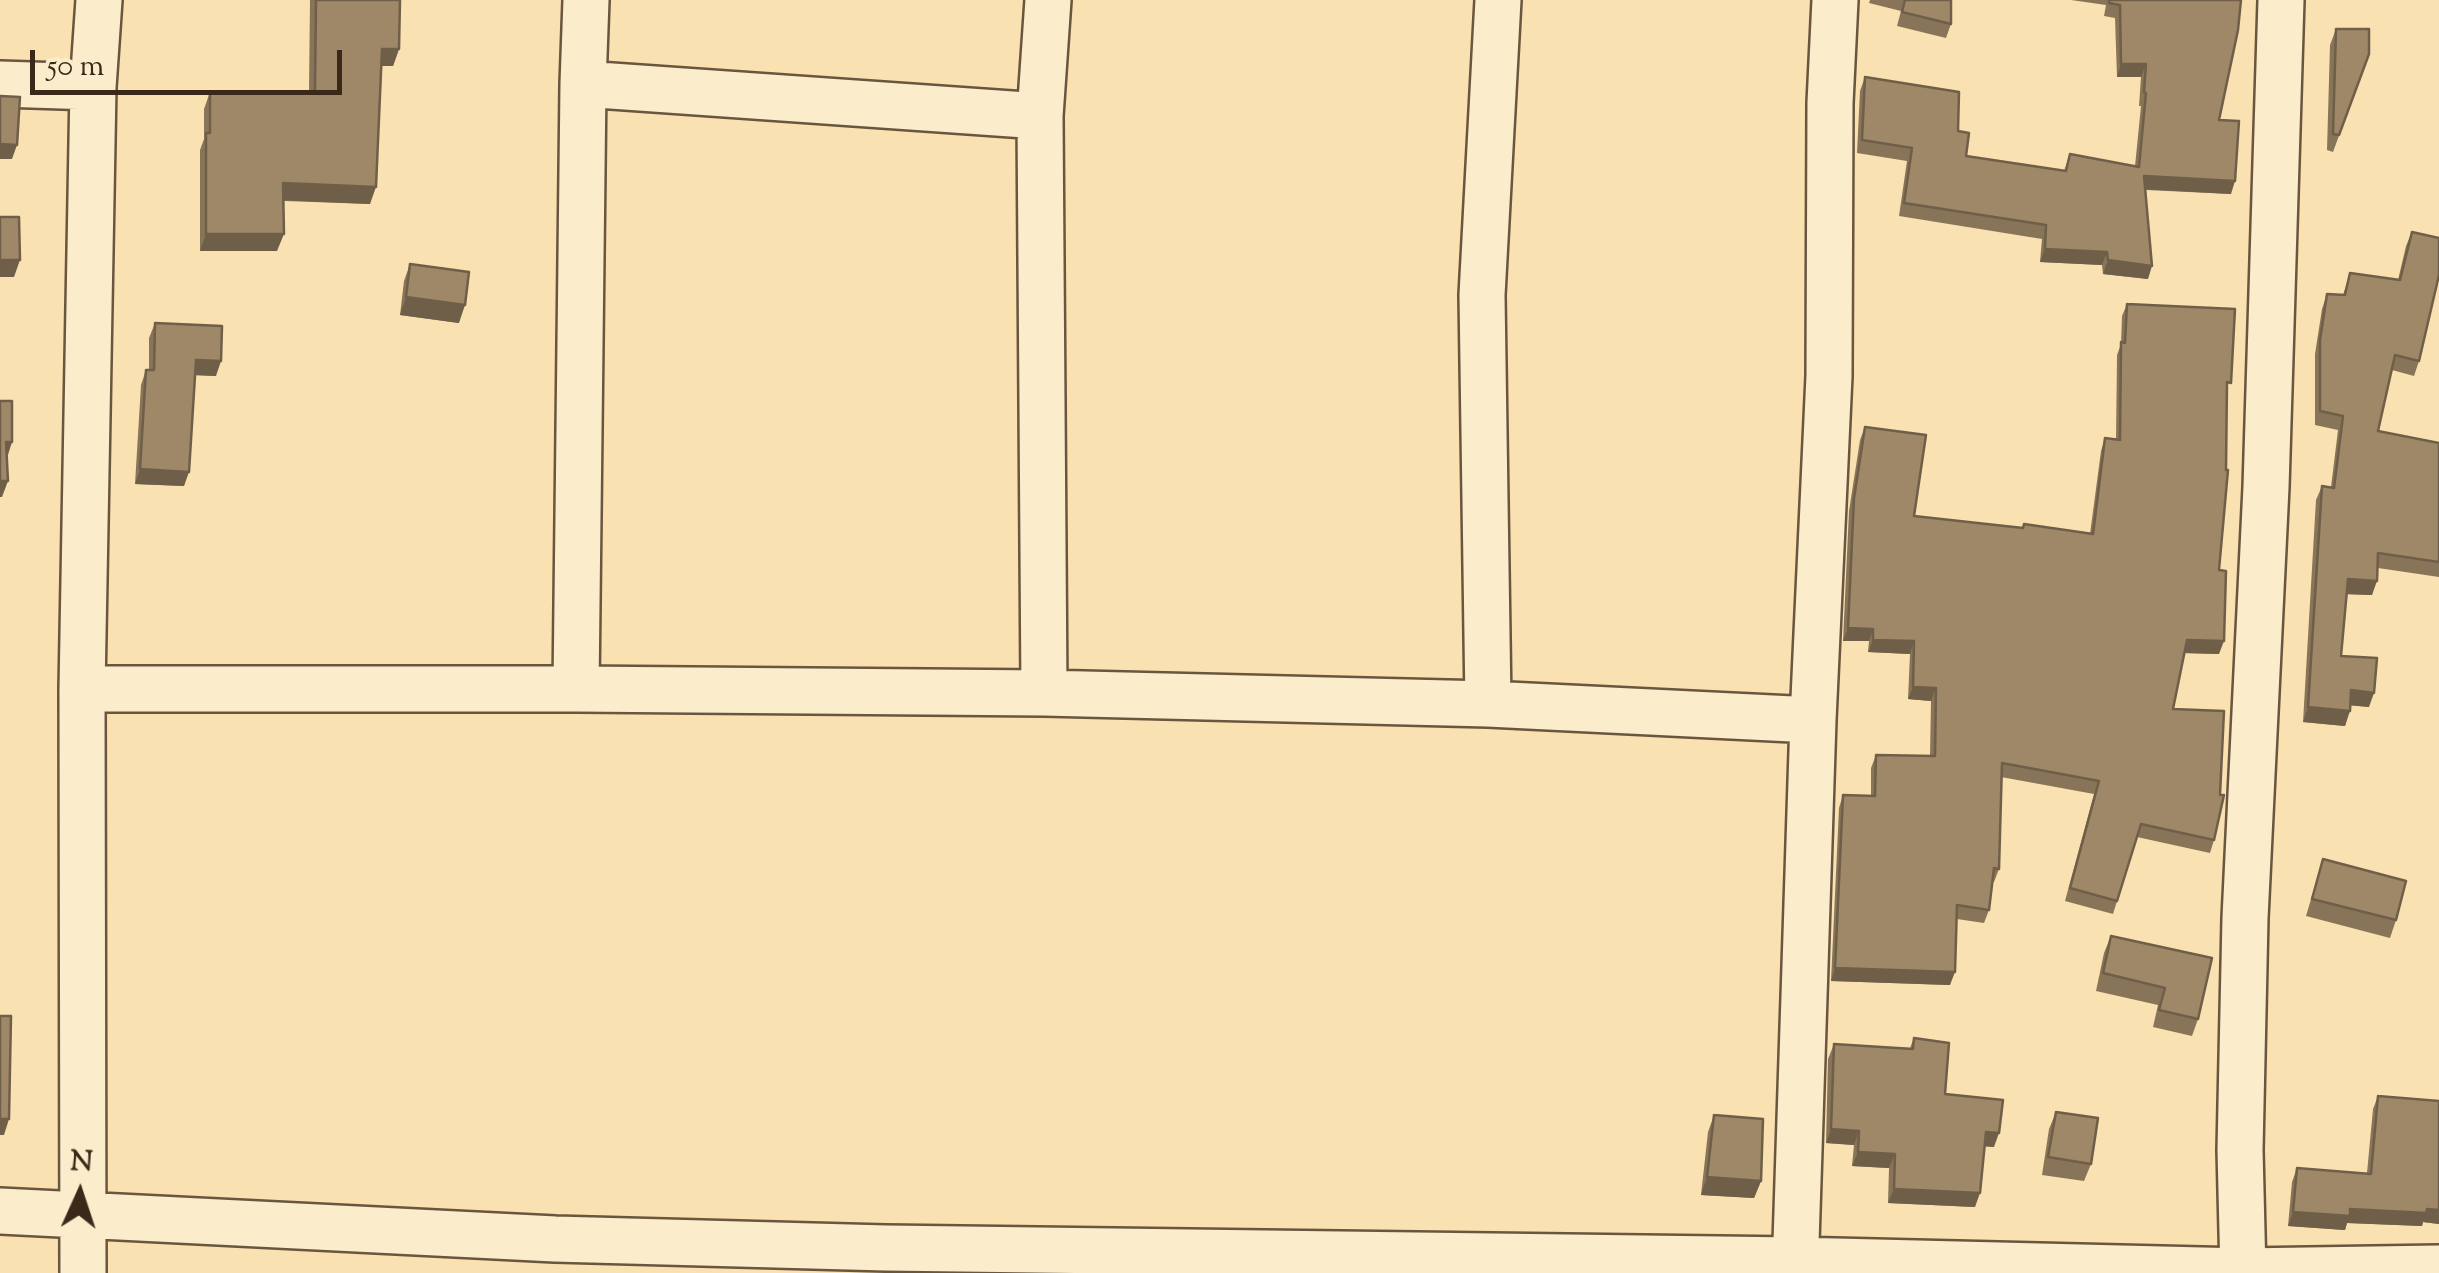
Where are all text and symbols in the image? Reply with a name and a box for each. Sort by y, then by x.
scale bar [35,30,348,92]
text: 50 m [47,46,104,89]
text: N [69,1142,94,1184]
north arrow [30,1143,130,1243]

